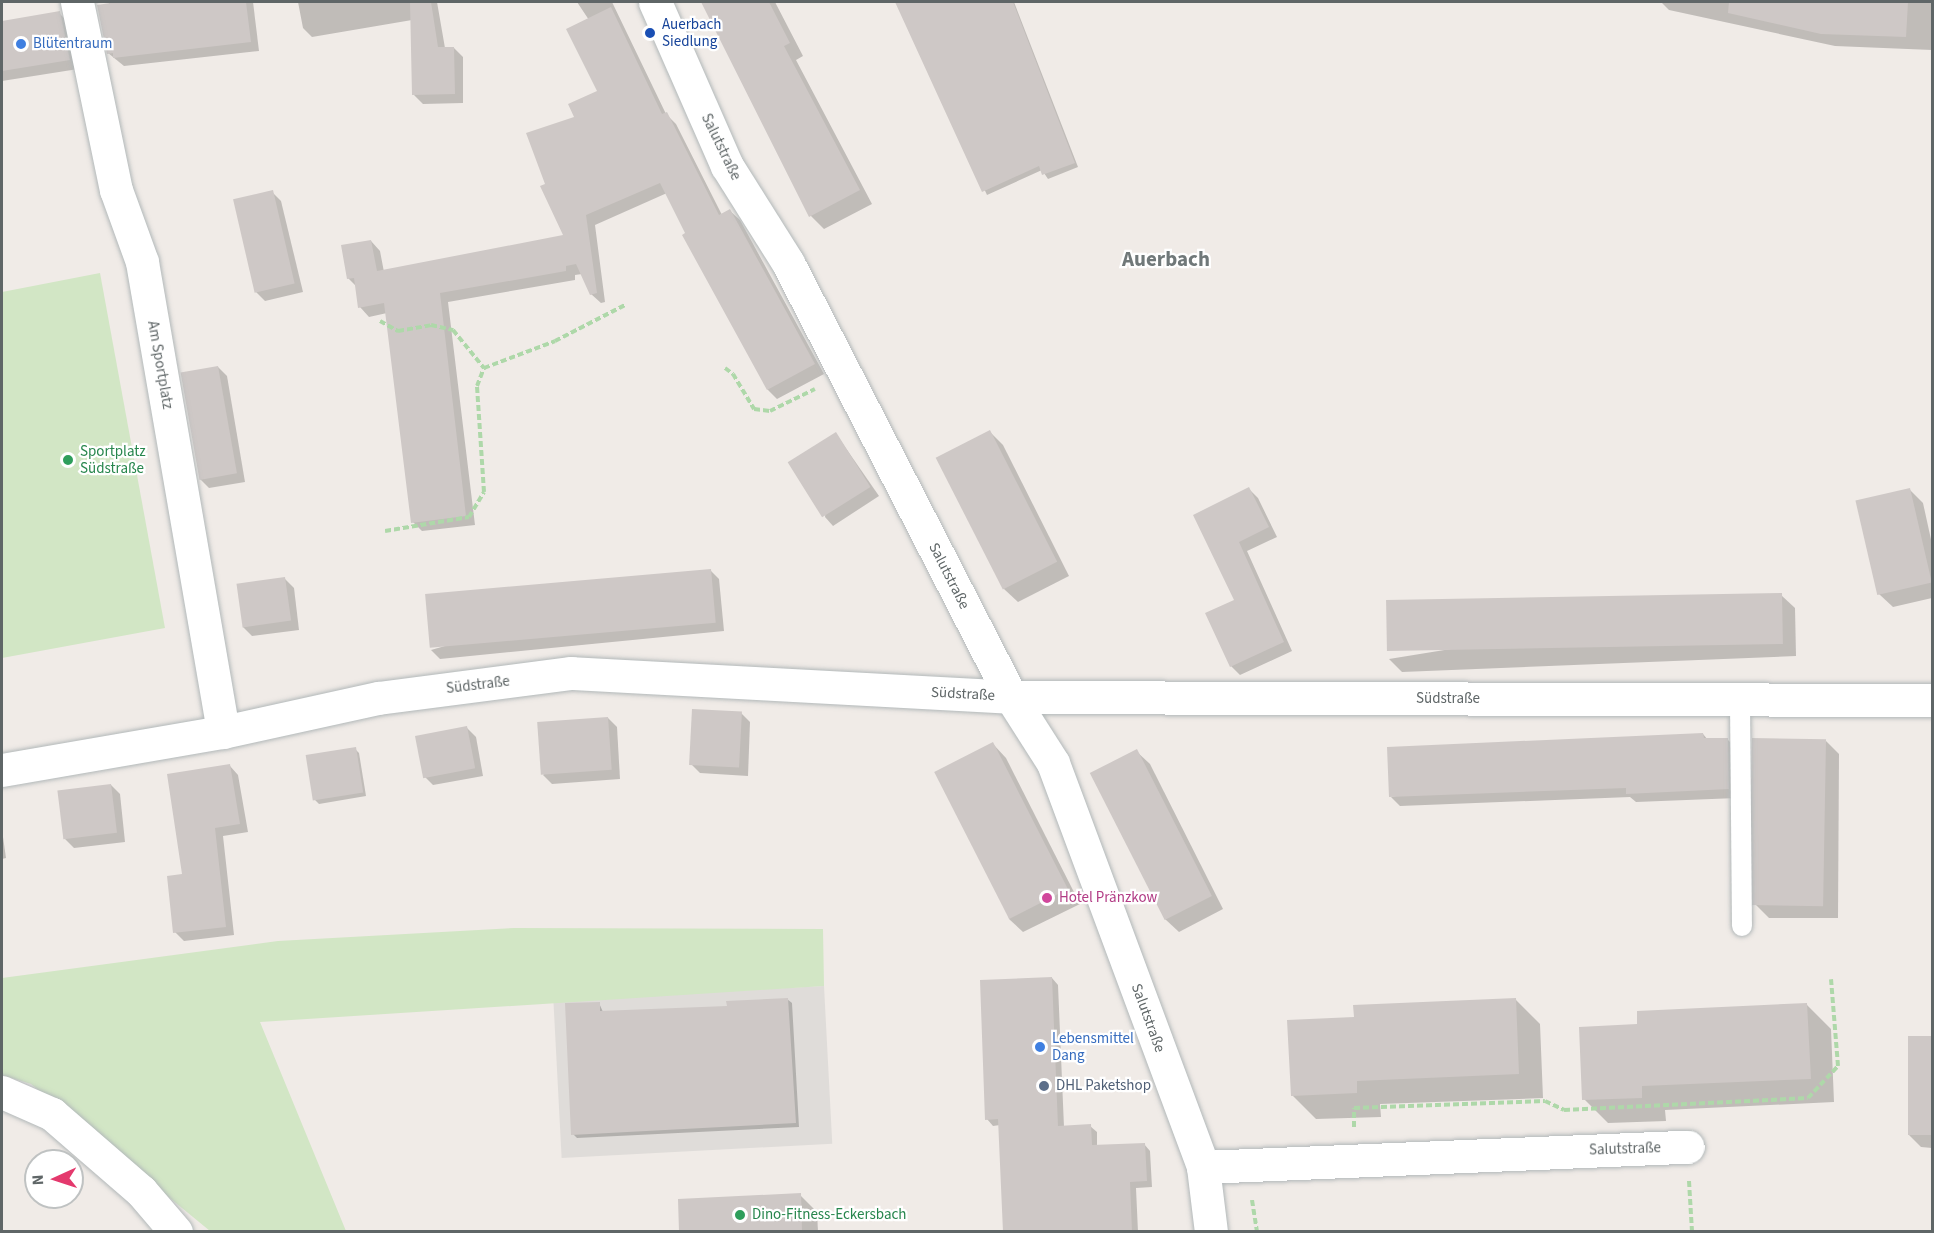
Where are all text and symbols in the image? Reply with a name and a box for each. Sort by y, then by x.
place label: Auerbach Siedlung [662,15,722,50]
marker: Auerbach Siedlung [643,26,657,40]
place label: Blütentraum [33,35,112,53]
marker: Blütentraum [14,37,28,51]
street label: Salutstraße [697,111,745,183]
district label: Auerbach [1122,246,1210,272]
street label: Am Sportplatz [143,319,177,411]
place label: Sportplatz Südstraße [80,442,146,477]
marker: Sportplatz Südstraße [61,453,75,467]
street label: Salutstraße [925,540,973,612]
street label: Südstraße [445,672,511,698]
street label: Südstraße [931,683,995,705]
street label: Südstraße [1416,690,1480,708]
place label: Hotel Pränzkow [1059,889,1157,907]
marker: Hotel Pränzkow [1040,891,1054,905]
street label: Salutstraße [1127,981,1169,1055]
place label: Lebensmittel Dang [1052,1029,1134,1064]
marker: Lebensmittel Dang [1033,1040,1047,1054]
place label: DHL Paketshop [1056,1077,1151,1095]
marker: DHL Paketshop [1037,1079,1051,1093]
street label: Salutstraße [1589,1139,1661,1159]
north arrow [24,1149,84,1209]
text: N [27,1174,49,1186]
place label: Dino-Fitness-Eckersbach [752,1206,906,1224]
marker: Dino-Fitness-Eckersbach [733,1208,747,1222]

